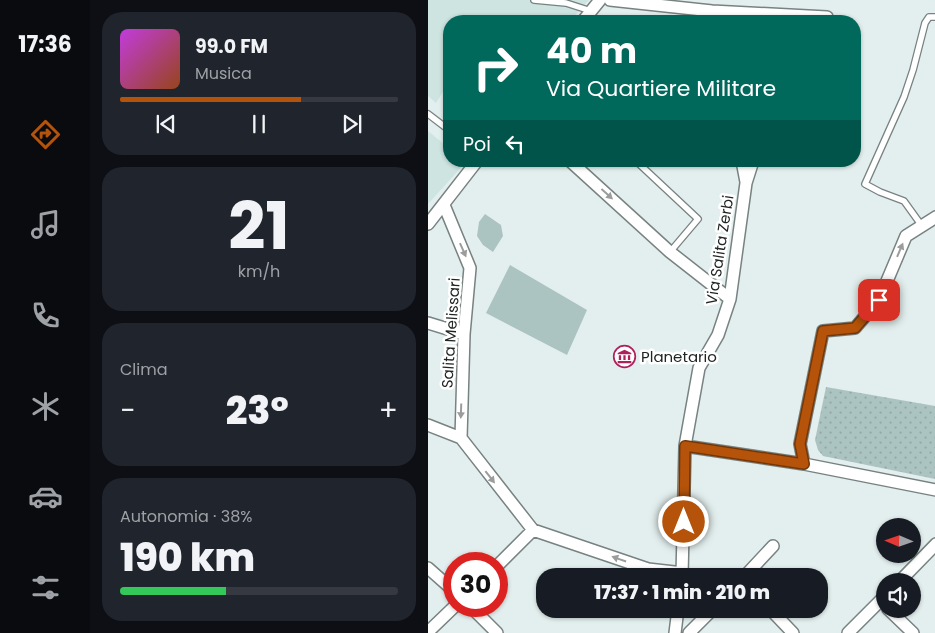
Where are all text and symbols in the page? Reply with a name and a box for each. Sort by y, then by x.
text: 40 m [546,26,637,75]
text: 17:36 [18,29,72,60]
text: 99.0 FM [195,33,268,60]
icon: right [463,35,528,100]
text: Musica [195,62,252,85]
text: Via Quartiere Militare [546,73,776,104]
icon: previous [152,110,180,138]
icon: pause [245,110,273,138]
icon: next [338,110,366,138]
icon: directions [28,117,63,152]
icon: left [501,130,529,158]
text: Poi [463,131,491,158]
text: 21 [228,181,290,272]
one-way arrow [600,188,612,200]
street label: Via Salita Zerbi [700,194,739,306]
icon: music [28,207,63,242]
one-way arrow [896,242,904,257]
one-way arrow [459,243,467,257]
text: km/h [238,260,280,283]
street label: Salita Melissari [436,277,465,389]
pin [858,279,900,321]
icon: arrive [865,286,893,314]
icon: phone [28,298,63,333]
museum icon: Planetario [613,345,637,369]
place label: Planetario [641,346,717,367]
text: Clima [120,358,168,381]
text: 23° [226,384,289,437]
icon: climate [28,389,63,424]
text: − [120,391,135,430]
text: + [379,391,398,430]
one-way arrow [457,403,465,419]
one-way arrow [485,470,495,484]
icon: car [28,479,63,514]
position arrow [657,495,709,547]
text: Autonomia · 38% [120,505,252,528]
north arrow [876,518,920,562]
map controls [876,518,921,618]
text: 190 km [120,531,255,584]
speed limit sign: 30 [443,552,508,617]
one-way arrow [611,554,626,562]
icon: filters [28,570,63,605]
button: sound [876,573,921,618]
text: 17:37 · 1 min · 210 m [594,579,770,606]

